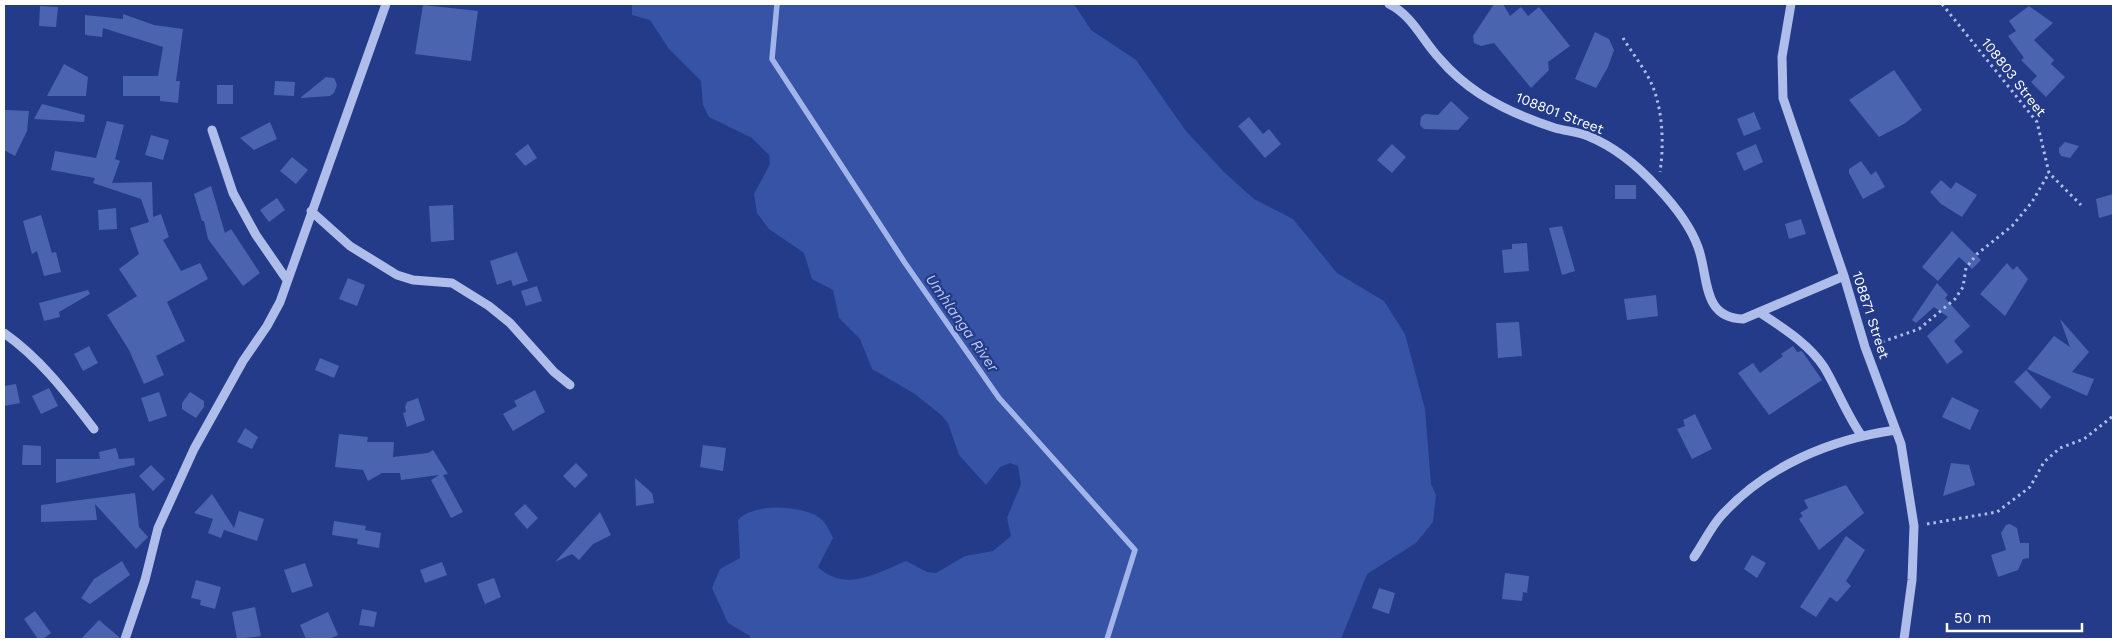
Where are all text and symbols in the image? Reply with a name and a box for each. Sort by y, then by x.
street label: 108803 Street [1978,35,2050,119]
street label: 108801 Street [1514,89,1606,137]
street label: 108871 Street [1849,269,1893,361]
water label: Umhlanga River [922,271,1003,376]
scale bar [1947,600,2082,632]
text: 50 m [1954,609,1991,627]

